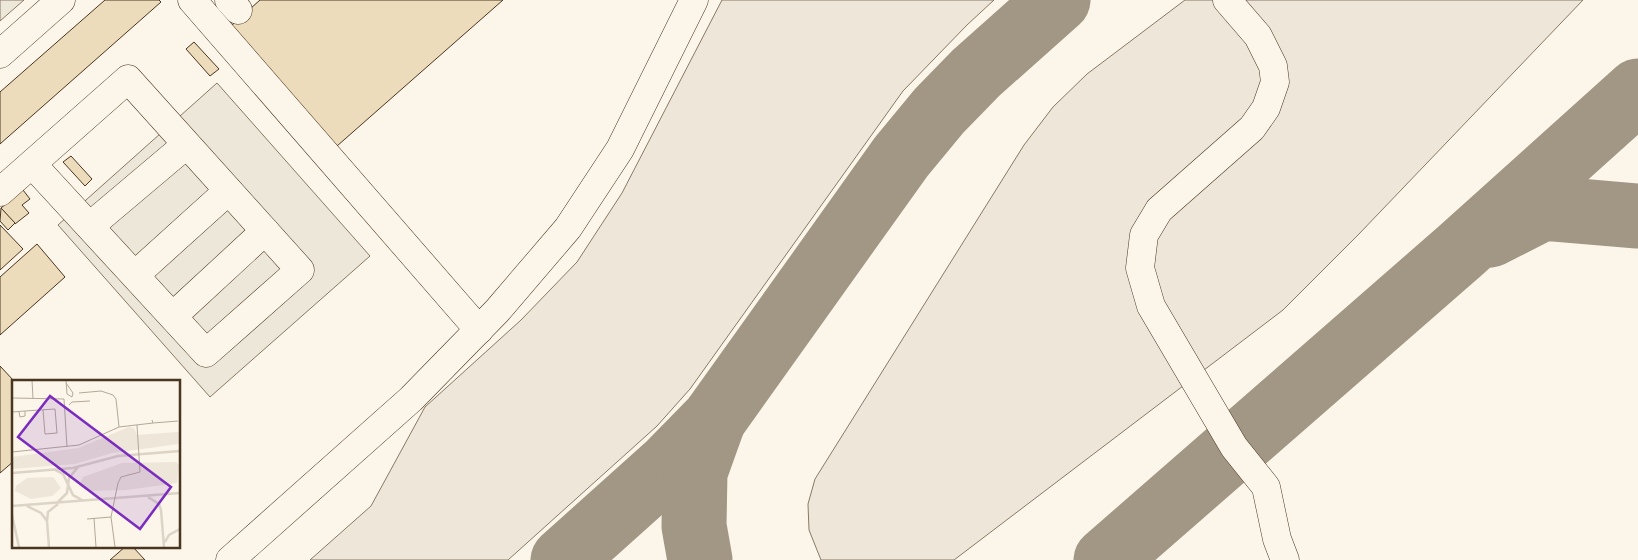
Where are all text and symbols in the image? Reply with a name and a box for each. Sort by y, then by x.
inset map [12,380,180,548]

